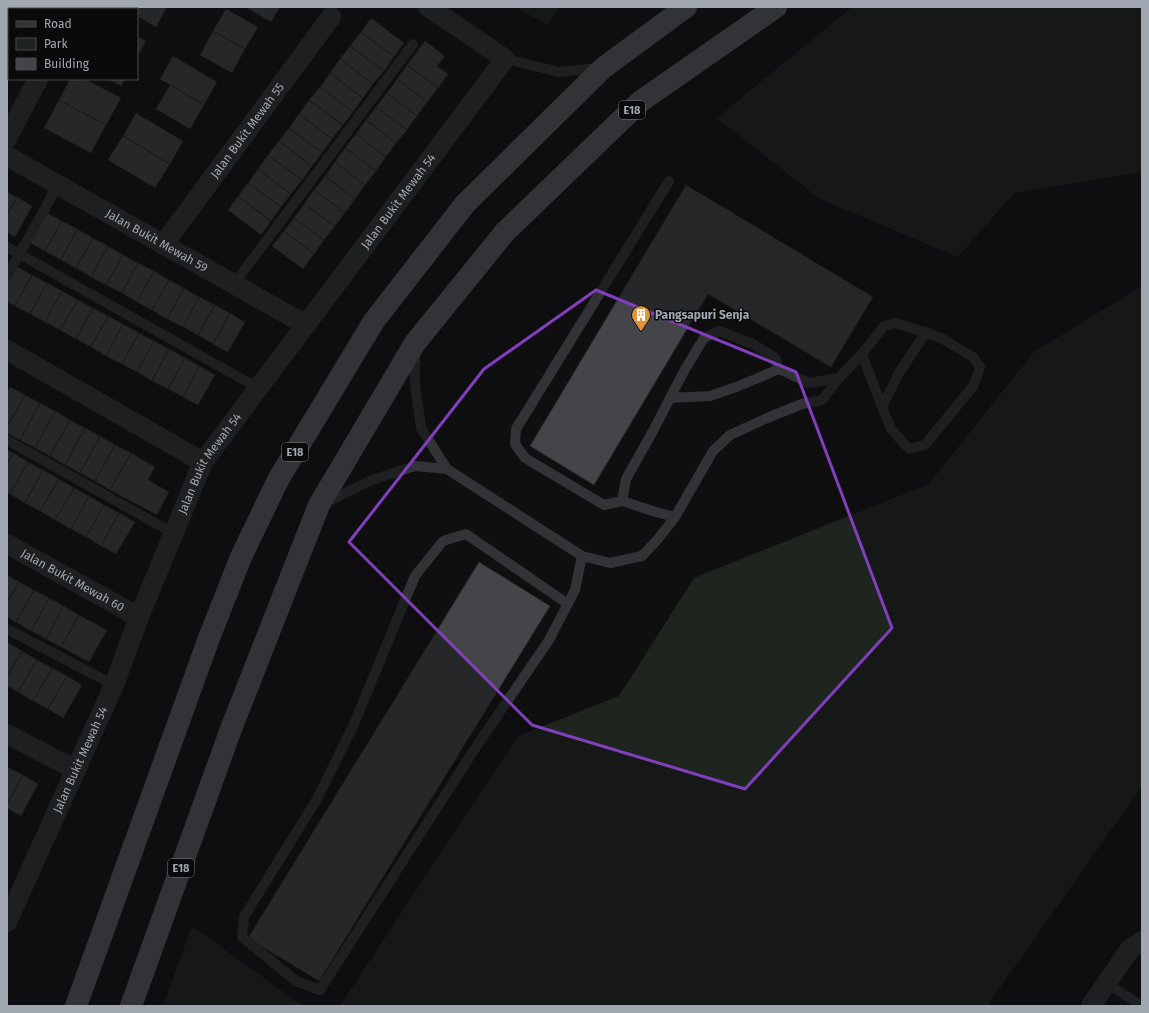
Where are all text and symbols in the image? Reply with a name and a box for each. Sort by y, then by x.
legend [8,8,138,80]
text: Road [44,17,72,31]
text: Park [44,37,68,51]
text: Building [44,57,90,71]
street label: Jalan Bukit Mewah 55 [208,80,287,181]
road number: E18 [619,101,645,119]
street label: Jalan Bukit Mewah 54 [358,150,439,252]
street label: Jalan Bukit Mewah 59 [103,206,210,275]
building icon: Pangsapuri Senja [630,304,652,332]
place label: Pangsapuri Senja [655,308,750,322]
street label: Jalan Bukit Mewah 54 [175,410,245,516]
road number: E18 [282,443,308,461]
street label: Jalan Bukit Mewah 60 [19,546,127,615]
street label: Jalan Bukit Mewah 54 [50,704,111,815]
road number: E18 [168,859,194,877]

